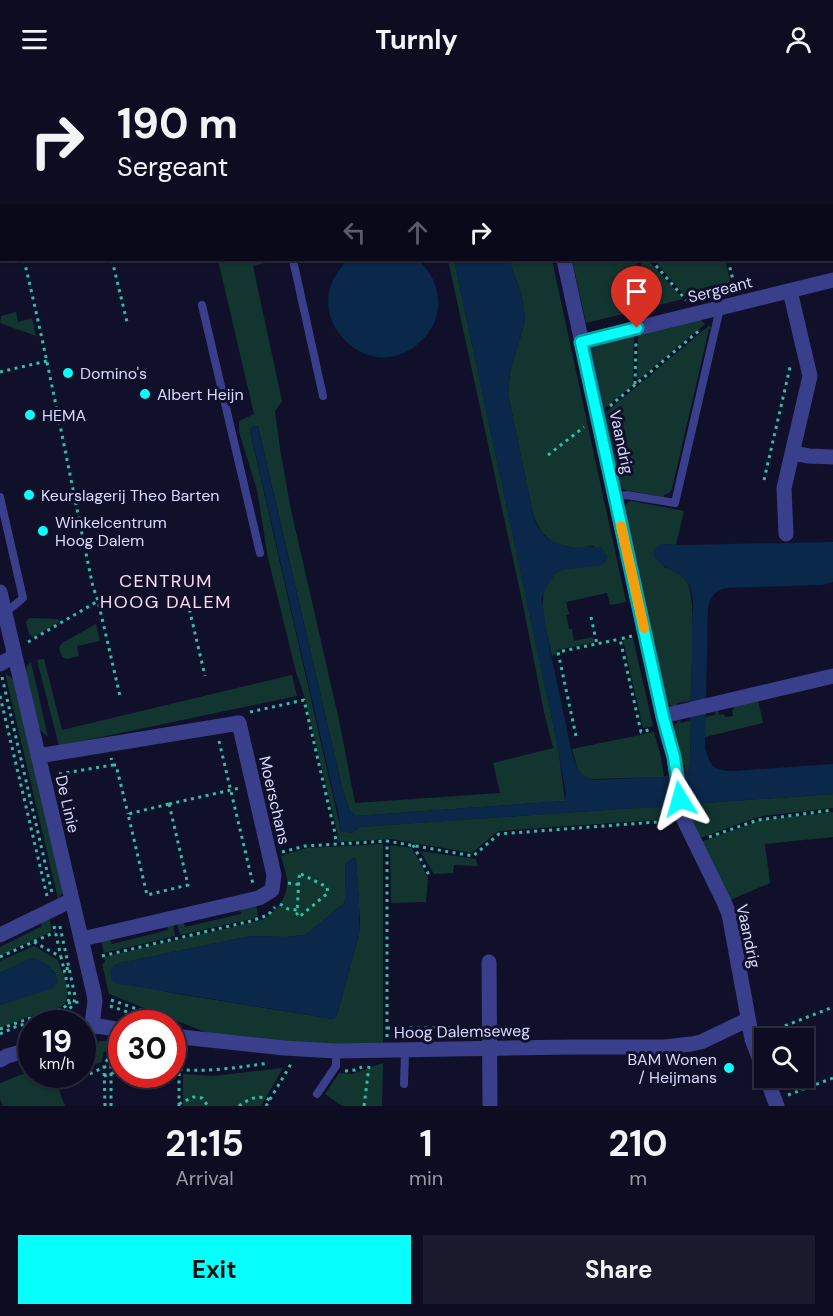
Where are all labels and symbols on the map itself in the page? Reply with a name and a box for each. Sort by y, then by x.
pin [611,266,662,328]
street label: Sergeant [686,271,755,308]
place label: Domino's [80,363,147,384]
marker: Domino's [61,366,75,380]
place label: Albert Heijn [157,384,244,405]
marker: Albert Heijn [138,387,152,401]
place label: HEMA [42,405,86,426]
marker: HEMA [23,408,37,422]
street label: Vaandrig [604,408,639,476]
place label: Keurslagerij Theo Barten [41,485,220,506]
marker: Keurslagerij Theo Barten [22,488,36,502]
place label: Winkelcentrum Hoog Dalem [55,512,167,551]
marker: Winkelcentrum Hoog Dalem [36,524,50,538]
district label: CENTRUM HOOG DALEM [100,569,232,614]
street label: Moerschans [254,754,295,846]
position arrow [648,767,712,831]
street label: De Linie [51,773,84,835]
street label: Vaandrig [731,902,766,970]
speed limit sign: 30 [108,1010,186,1088]
street label: Hoog Dalemseweg [394,1020,530,1043]
place label: BAM Wonen / Heijmans [628,1049,717,1088]
marker: BAM Wonen / Heijmans [722,1061,736,1075]

